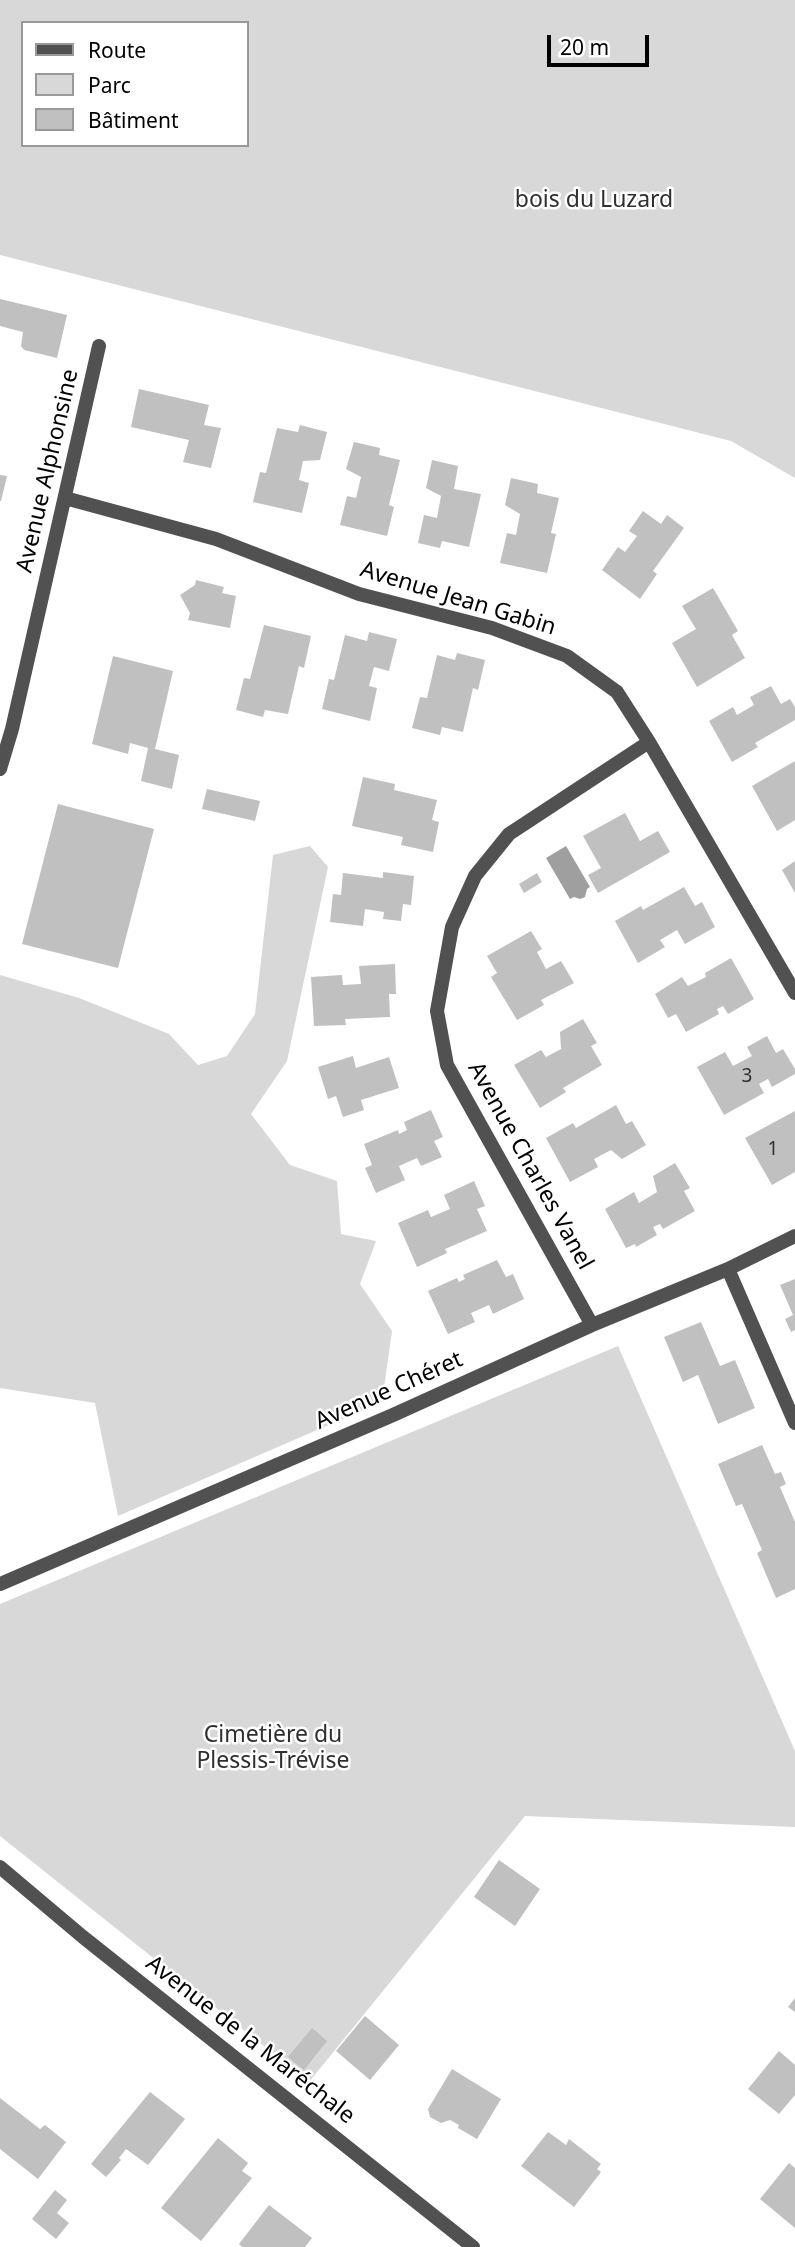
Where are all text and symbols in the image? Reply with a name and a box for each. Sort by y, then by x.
legend [21,21,248,147]
scale bar [550,21,652,65]
text: 20 m [560,33,609,61]
text: Route [88,36,146,64]
text: Parc [88,71,131,99]
text: Bâtiment [88,106,178,134]
park label: bois du Luzard [515,186,673,214]
street label: Avenue Alphonsine [11,367,85,575]
street label: Avenue Jean Gabin [357,556,559,642]
street label: Avenue Charles Vanel [461,1057,599,1275]
house number: 3 [742,1066,752,1088]
house number: 1 [768,1139,778,1161]
street label: Avenue Chéret [311,1346,467,1436]
park label: Cimetière du Plessis-Trévise [196,1721,350,1775]
street label: Avenue de la Maréchale [140,1950,360,2130]

